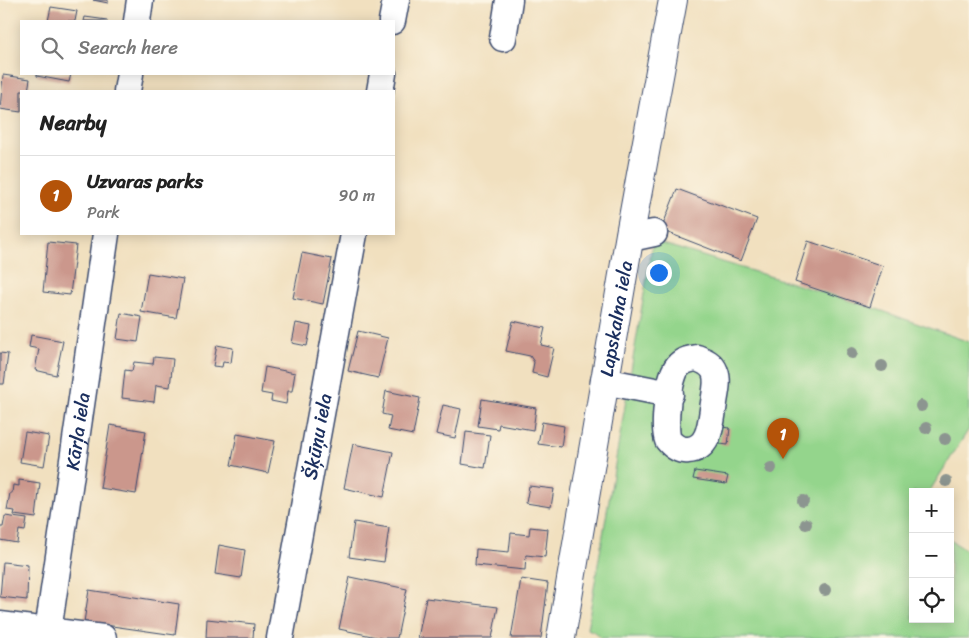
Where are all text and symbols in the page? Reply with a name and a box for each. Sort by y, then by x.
search box [20,20,395,75]
text: Search here [78,31,178,64]
icon: search [38,34,66,62]
text: Nearby [40,104,106,142]
text: Uzvaras parks [87,165,203,198]
text: 1 [53,181,59,210]
text: 90 m [339,181,375,210]
text: Park [87,198,120,227]
street label: Lapskalna iela [589,258,642,379]
your location [646,260,672,286]
street label: Kārļa iela [55,390,99,472]
street label: Šķūņu iela [293,390,341,482]
pin: 1 [767,418,799,459]
map controls [909,488,954,623]
button: + [909,488,954,533]
button: − [909,533,954,578]
button: locate [909,578,954,623]

